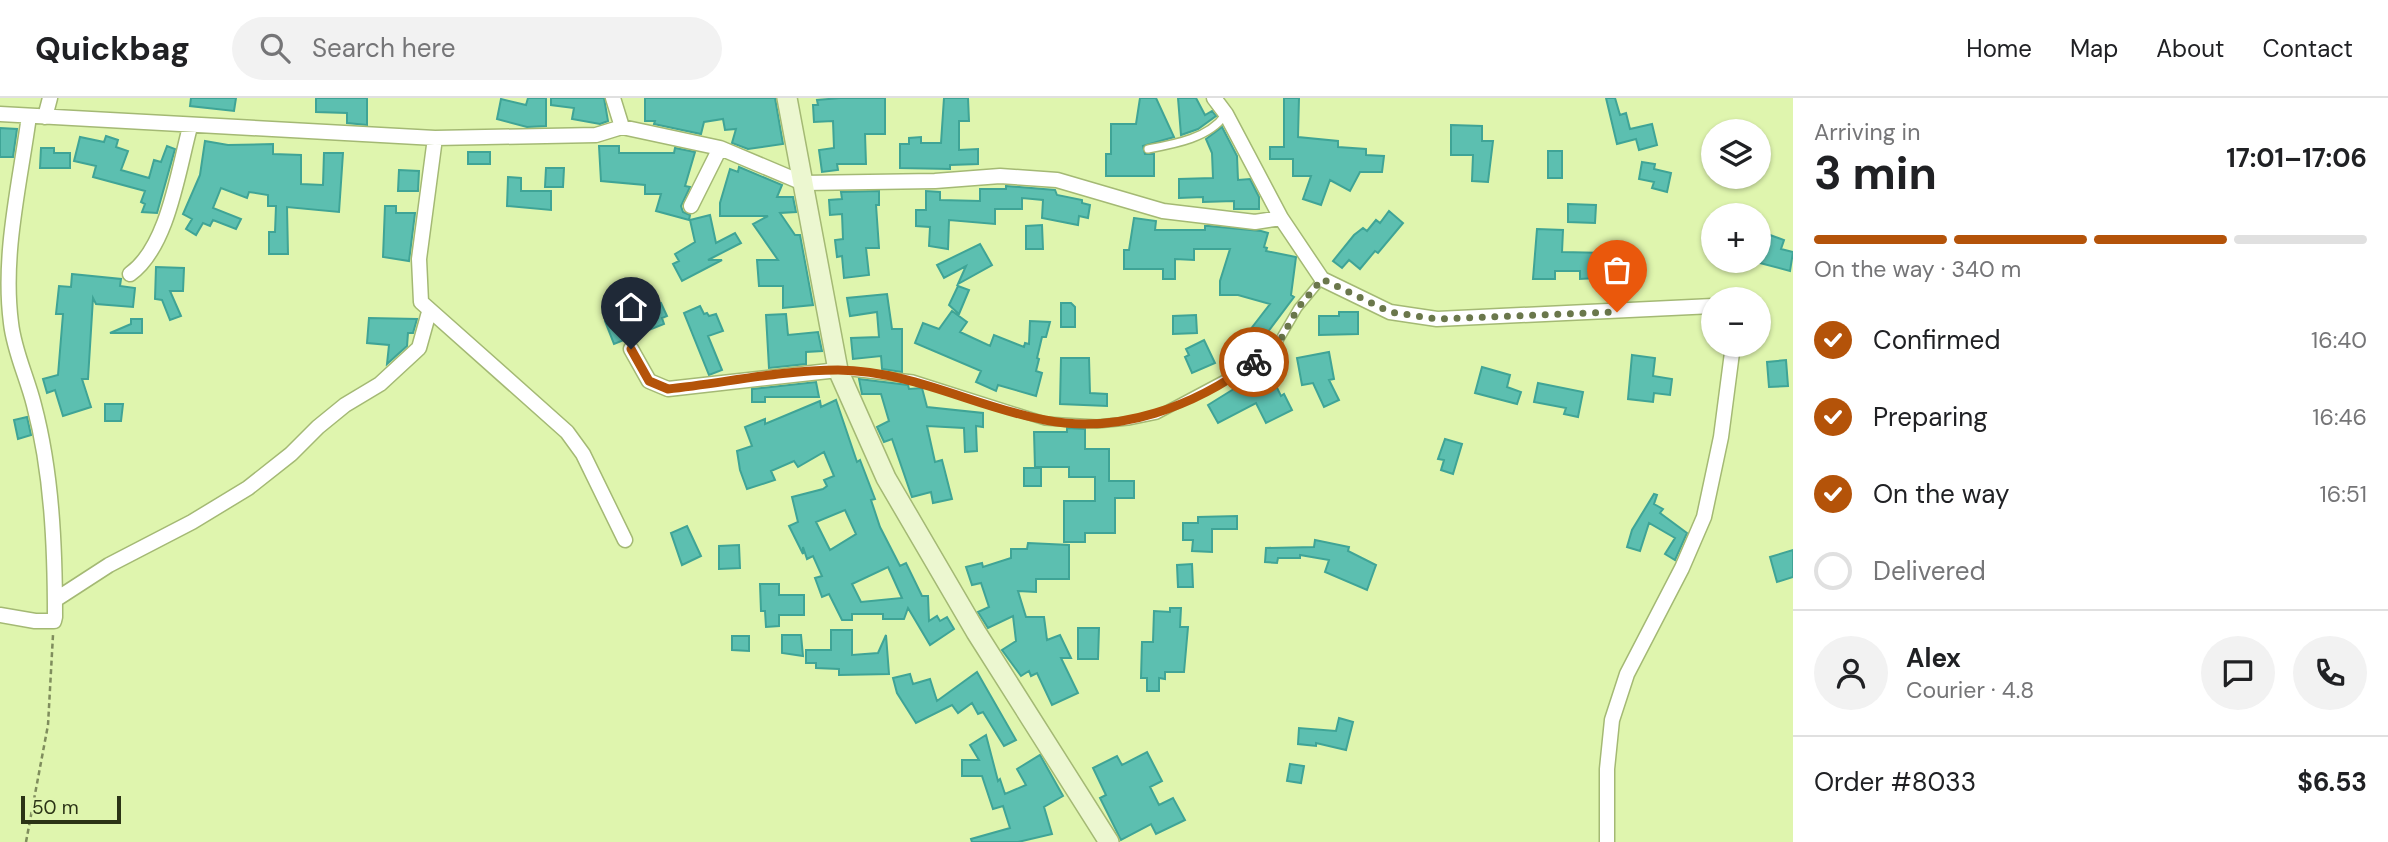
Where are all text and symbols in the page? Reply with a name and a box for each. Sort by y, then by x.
search box [232,17,722,80]
text: Quickbag [35,27,190,70]
icon: search [256,29,294,67]
text: Search here [312,31,455,65]
text: Home [1966,33,2032,64]
text: Map [2070,33,2118,64]
text: About [2156,33,2225,64]
text: Contact [2263,33,2353,64]
text: Arriving in [1814,117,1920,147]
map controls [1701,119,1771,357]
button: layers [1701,119,1771,189]
text: 17:01–17:06 [2226,141,2367,175]
text: 3 min [1814,143,1937,203]
button: + [1701,203,1771,273]
pin [1587,240,1647,312]
icon: bag [1598,251,1636,289]
text: On the way · 340 m [1814,254,2021,284]
pin [601,277,661,349]
button: − [1701,287,1771,357]
icon: home [612,288,650,326]
icon: check [1814,321,1852,359]
text: Confirmed [1873,323,2000,357]
text: 16:40 [2311,325,2367,355]
courier [1219,327,1289,397]
icon: bike [1235,343,1273,381]
icon: check [1814,398,1852,436]
text: Preparing [1873,400,1988,434]
text: 16:46 [2312,402,2367,432]
icon: check [1814,475,1852,513]
text: On the way [1873,477,2009,511]
text: 16:51 [2320,479,2367,509]
text: Delivered [1873,554,1986,588]
button: person [1814,636,1888,710]
button: chat [2201,636,2275,710]
button: phone [2293,636,2367,710]
text: Alex [1906,641,1961,675]
text: Courier · 4.8 [1906,675,2034,705]
text: Order #8033 [1814,765,1976,799]
text: $6.53 [2297,765,2367,799]
scale bar [21,793,121,825]
text: 50 m [32,795,79,820]

